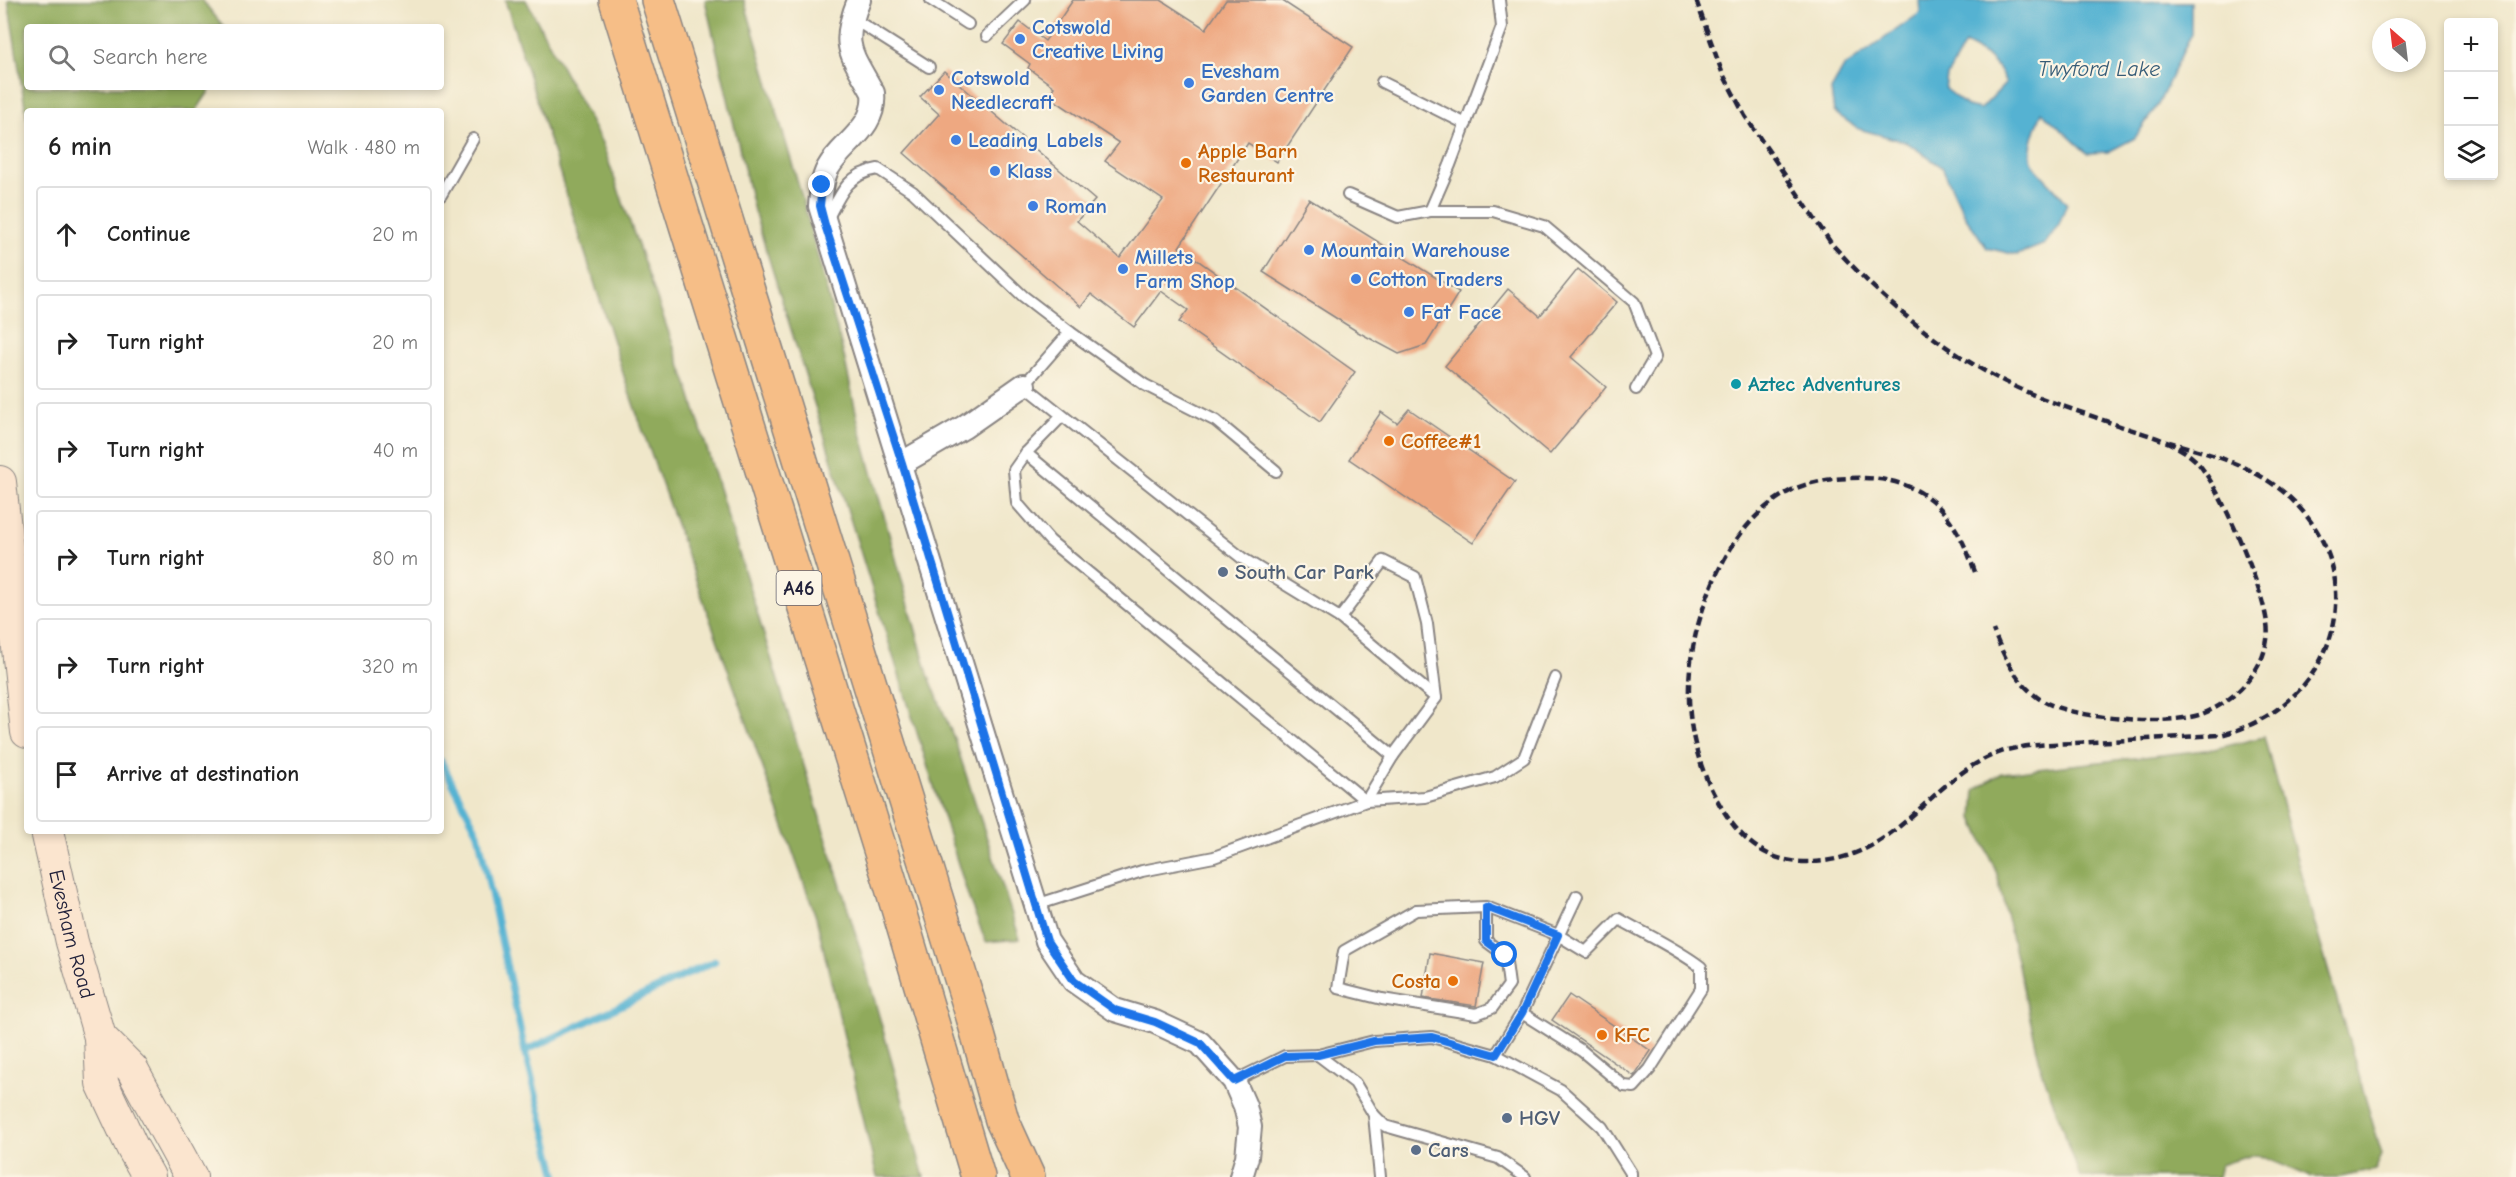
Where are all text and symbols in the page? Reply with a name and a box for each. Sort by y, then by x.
place label: Cotswold Creative Living [1032,15,1165,63]
north arrow [2372,18,2426,72]
map controls [2444,18,2498,180]
button: + [2444,18,2498,72]
search box [24,24,444,90]
marker: Cotswold Creative Living [1013,32,1027,46]
icon: search [45,41,78,74]
text: Search here [93,44,208,70]
water label: Twyford Lake [2038,56,2160,82]
place label: Evesham Garden Centre [1201,59,1334,107]
place label: Cotswold Needlecraft [951,66,1055,114]
button: − [2444,72,2498,126]
marker: Evesham Garden Centre [1182,76,1196,90]
marker: Cotswold Needlecraft [932,83,946,97]
button: layers [2444,126,2498,180]
place label: Leading Labels [968,128,1103,152]
text: 6 min [48,132,112,162]
marker: Leading Labels [949,133,963,147]
text: Walk · 480 m [307,136,420,159]
place label: Apple Barn Restaurant [1198,139,1298,187]
marker: Apple Barn Restaurant [1179,156,1193,170]
place label: Klass [1007,159,1052,183]
marker: Klass [988,164,1002,178]
route end [808,171,834,197]
place label: Roman [1045,194,1107,218]
marker: Roman [1026,199,1040,213]
icon: ahead [50,218,83,251]
text: Continue [107,221,190,247]
text: 20 m [372,223,418,246]
place label: Mountain Warehouse [1321,238,1510,262]
marker: Mountain Warehouse [1302,243,1316,257]
place label: Millets Farm Shop [1135,245,1235,293]
marker: Millets Farm Shop [1116,262,1130,276]
place label: Cotton Traders [1368,267,1503,291]
marker: Cotton Traders [1349,272,1363,286]
place label: Fat Face [1421,300,1501,324]
marker: Fat Face [1402,305,1416,319]
icon: right [50,326,83,359]
text: Turn right [107,329,204,355]
text: 20 m [372,331,418,354]
place label: Aztec Adventures [1748,372,1900,396]
marker: Aztec Adventures [1729,377,1743,391]
place label: Coffee#1 [1401,429,1481,453]
icon: right [50,434,83,467]
marker: Coffee#1 [1382,434,1396,448]
text: Turn right [107,437,204,463]
text: 40 m [373,439,418,462]
icon: right [50,542,83,575]
text: Turn right [107,545,204,571]
text: 80 m [372,547,418,570]
place label: South Car Park [1235,560,1375,584]
marker: South Car Park [1216,565,1230,579]
road number: A46 [776,571,822,605]
icon: right [50,650,83,683]
text: Turn right [107,653,204,679]
text: 320 m [362,655,418,678]
icon: arrive [50,758,83,791]
text: Arrive at destination [107,761,299,787]
street label: Evesham Road [44,867,100,1001]
route start [1491,941,1517,967]
place label: Costa [1392,969,1441,993]
marker: Costa [1446,974,1460,988]
place label: KFC [1614,1023,1650,1047]
marker: KFC [1595,1028,1609,1042]
place label: HGV [1519,1106,1561,1130]
marker: HGV [1500,1111,1514,1125]
place label: Cars [1428,1138,1469,1162]
marker: Cars [1409,1143,1423,1157]

